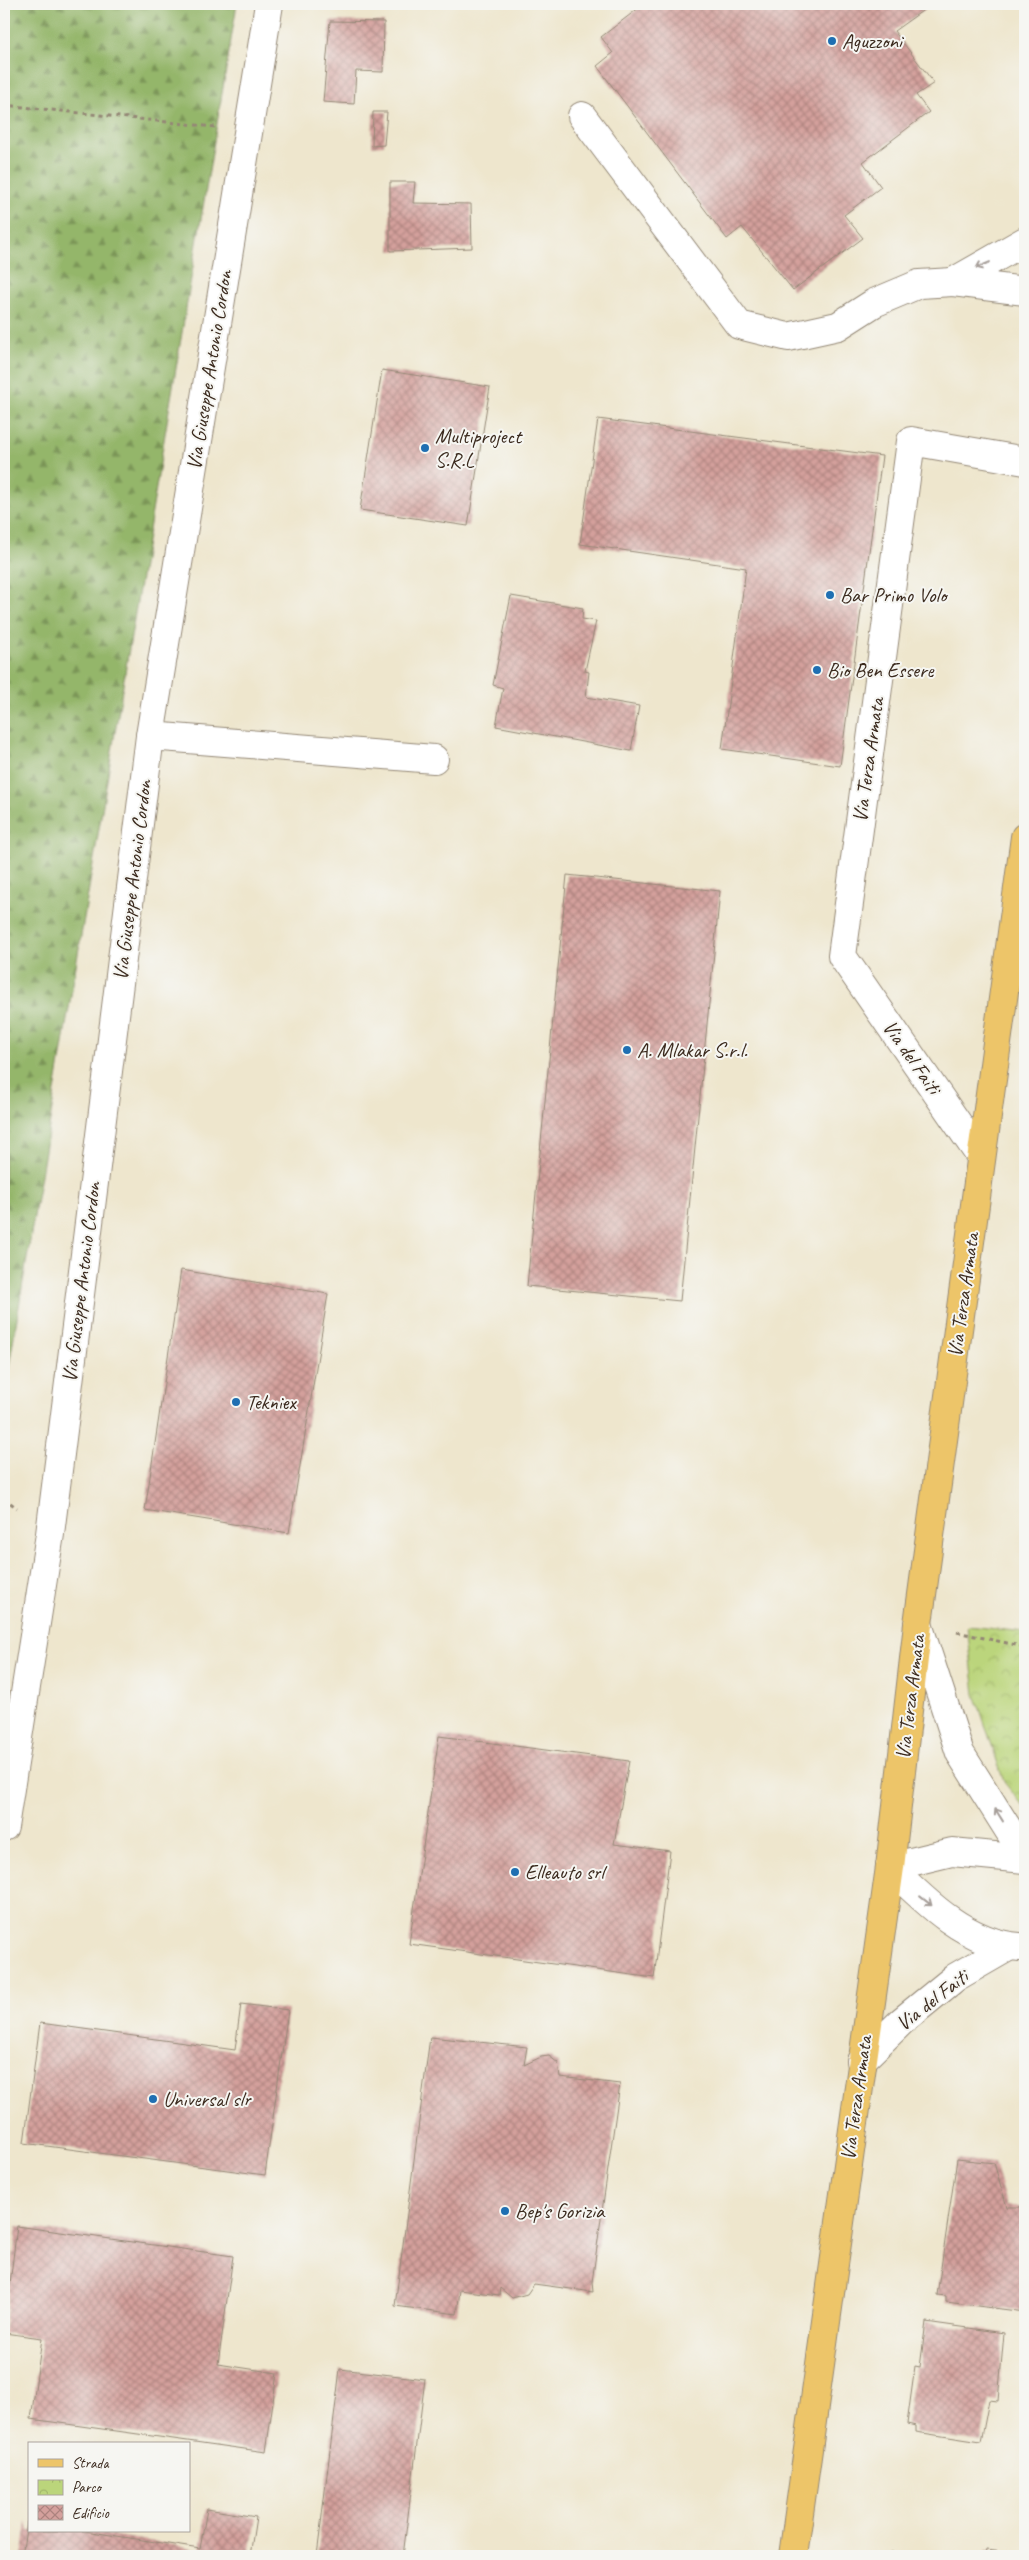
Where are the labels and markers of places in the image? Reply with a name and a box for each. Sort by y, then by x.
place label: Aguzzoni [842,28,905,54]
marker: Aguzzoni [826,35,838,47]
place label: Multiproject S.R.L [435,423,523,473]
marker: Multiproject S.R.L [419,442,431,454]
place label: Bar Primo Volo [840,582,949,608]
marker: Bar Primo Volo [824,589,836,601]
place label: Bio Ben Essere [827,657,934,683]
marker: Bio Ben Essere [811,664,823,676]
place label: A. Mlakar S.r.l. [637,1037,748,1063]
marker: A. Mlakar S.r.l. [621,1044,633,1056]
place label: Tekniex [246,1389,297,1415]
marker: Tekniex [230,1396,242,1408]
place label: Elleauto srl [525,1859,607,1885]
marker: Elleauto srl [509,1866,521,1878]
place label: Universal slr [163,2086,252,2112]
marker: Universal slr [147,2093,159,2105]
place label: Bep's Gorizia [515,2198,606,2224]
marker: Bep's Gorizia [499,2205,511,2217]

